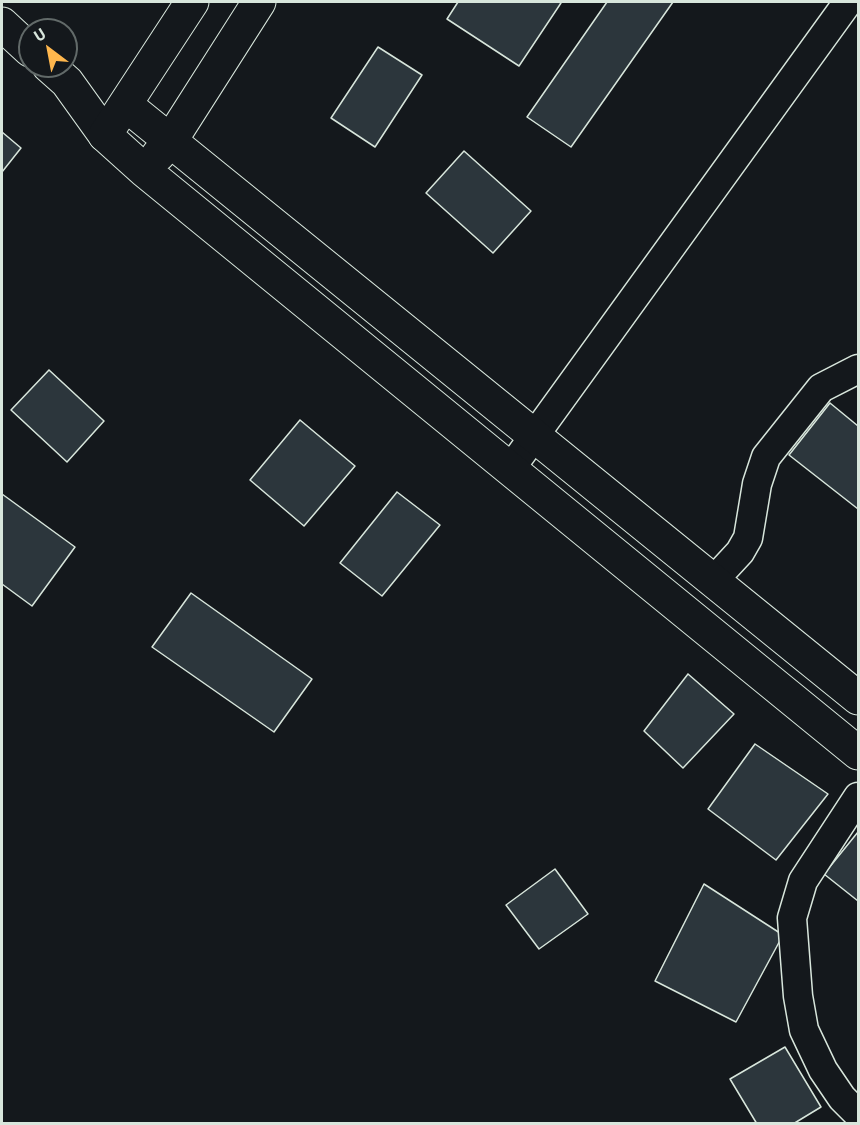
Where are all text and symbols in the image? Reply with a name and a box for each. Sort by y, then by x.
north arrow [18,18,78,78]
text: U [30,23,49,45]

